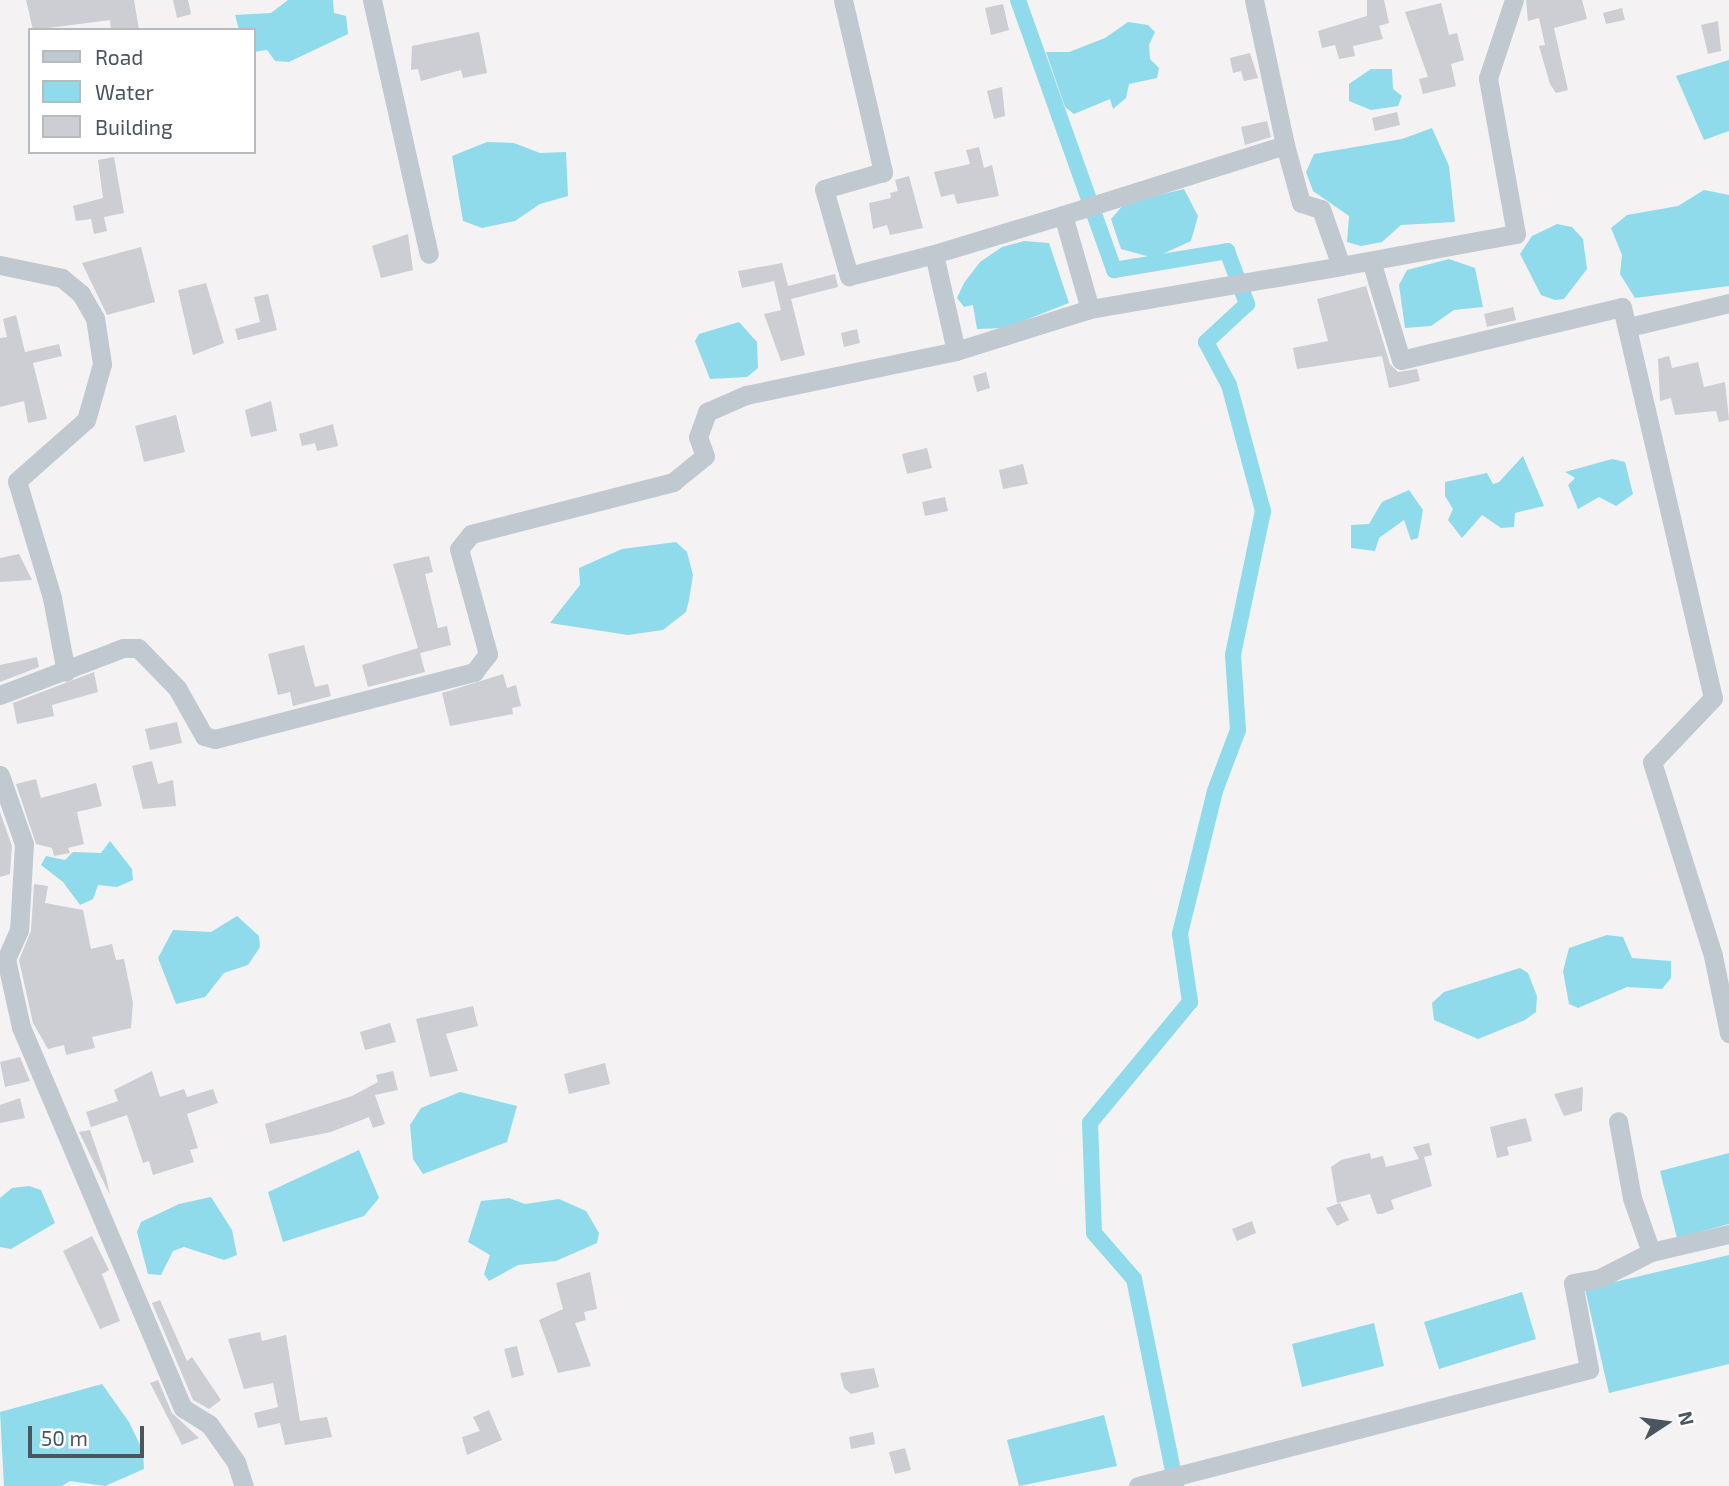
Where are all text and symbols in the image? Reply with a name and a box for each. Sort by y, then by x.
legend [28,28,256,154]
text: Road [95,44,143,69]
text: Water [95,79,154,104]
text: Building [95,114,173,139]
north arrow [1631,1388,1701,1458]
text: N [1674,1409,1700,1427]
scale bar [32,1412,147,1456]
text: 50 m [41,1425,88,1450]

